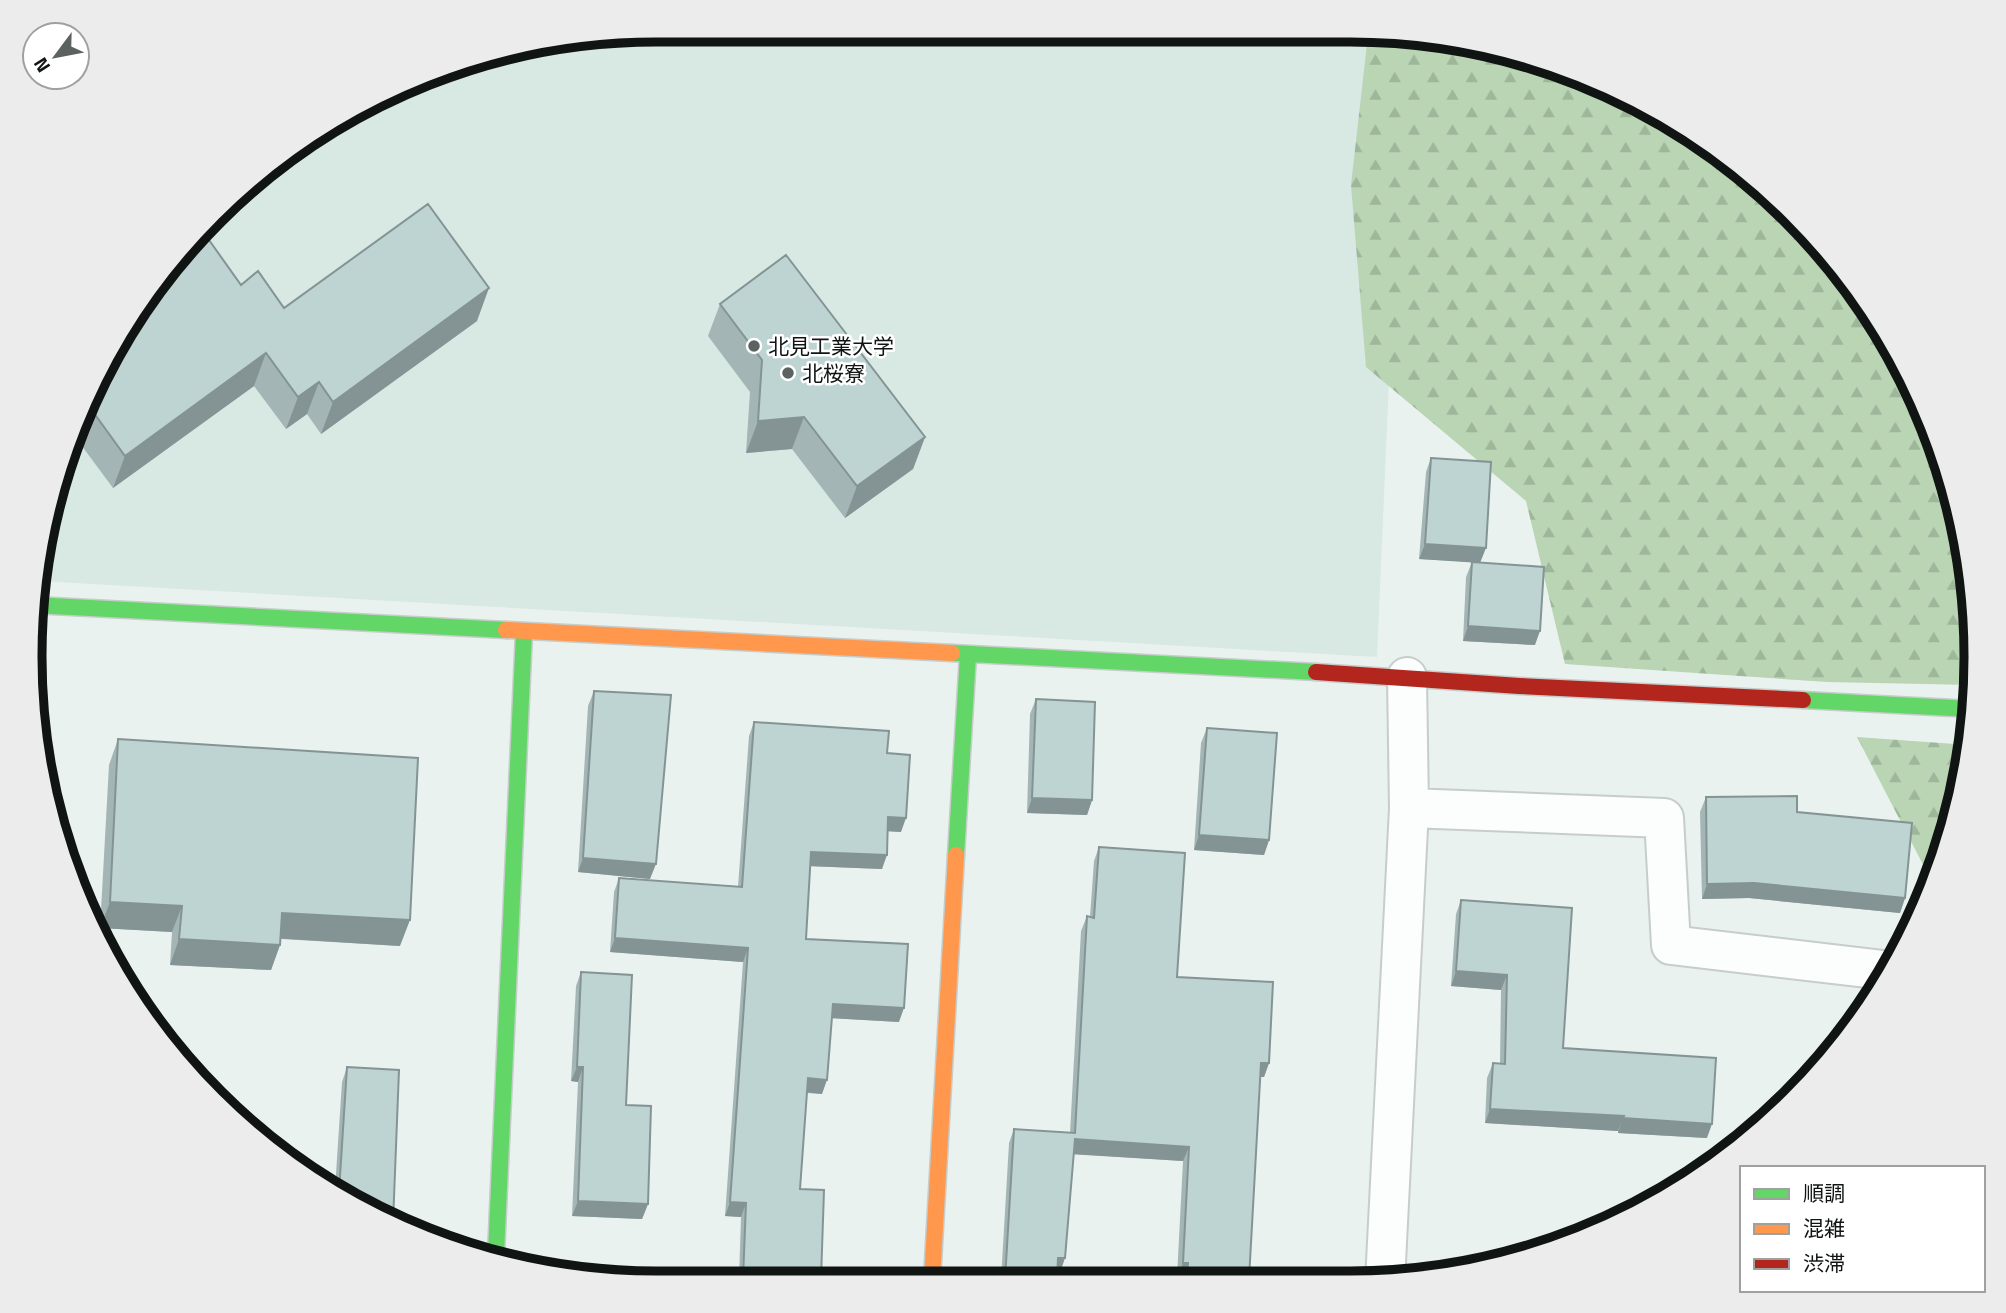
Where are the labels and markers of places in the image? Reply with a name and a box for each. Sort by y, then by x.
place label: 北見工業大学 [768,330,894,362]
marker: 北見工業大学 [746,338,762,354]
place label: 北桜寮 [802,357,865,389]
marker: 北桜寮 [780,365,796,381]

